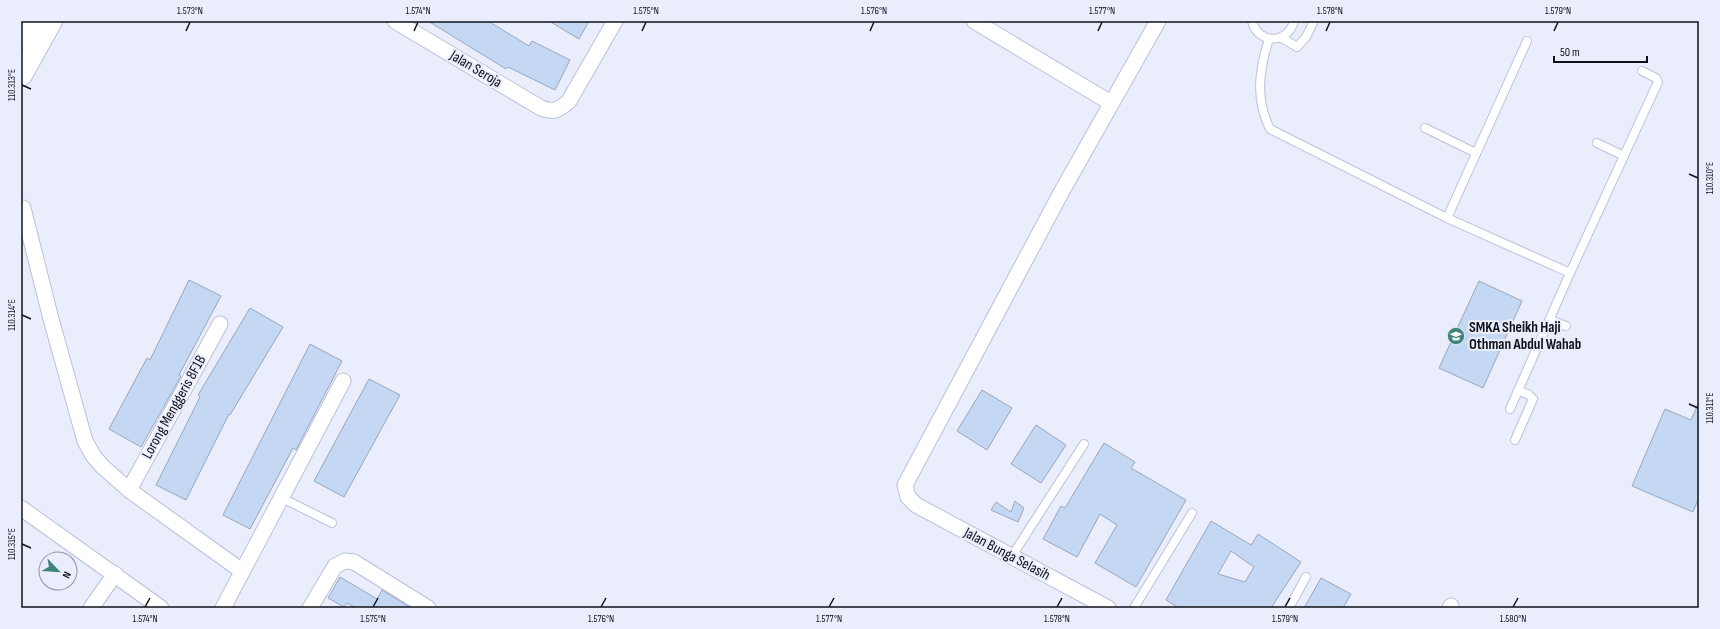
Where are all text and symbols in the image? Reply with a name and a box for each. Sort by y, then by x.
text: 1.573°N [177,5,203,17]
text: 1.574°N [406,5,430,17]
text: 1.575°N [633,5,659,17]
text: 1.576°N [861,5,887,17]
text: 1.577°N [1089,5,1115,17]
text: 1.578°N [1317,5,1343,17]
text: 1.579°N [1545,5,1571,17]
scale bar [1554,38,1647,64]
text: 50 m [1560,45,1580,60]
street label: Jalan Seroja [446,46,506,92]
text: 110.313°E [6,69,18,101]
text: 110.310°E [1704,162,1716,194]
text: 110.314°E [6,299,18,331]
place label: SMKA Sheikh Haji Othman Abdul Wahab [1469,318,1581,354]
school or university icon: SMKA Sheikh Haji Othman Abdul Wahab [1446,326,1466,346]
street label: Lorong Menggeris 8F1B [138,352,210,462]
text: 110.311°E [1704,393,1716,423]
street label: Jalan Bunga Selasih [960,523,1053,585]
text: 110.315°E [6,528,18,560]
north arrow [38,551,78,591]
text: N [59,570,74,581]
text: 1.574°N [133,613,157,625]
text: 1.575°N [360,613,386,625]
text: 1.576°N [588,613,614,625]
text: 1.577°N [816,613,842,625]
text: 1.578°N [1044,613,1070,625]
text: 1.579°N [1272,613,1298,625]
text: 1.580°N [1500,613,1526,625]

